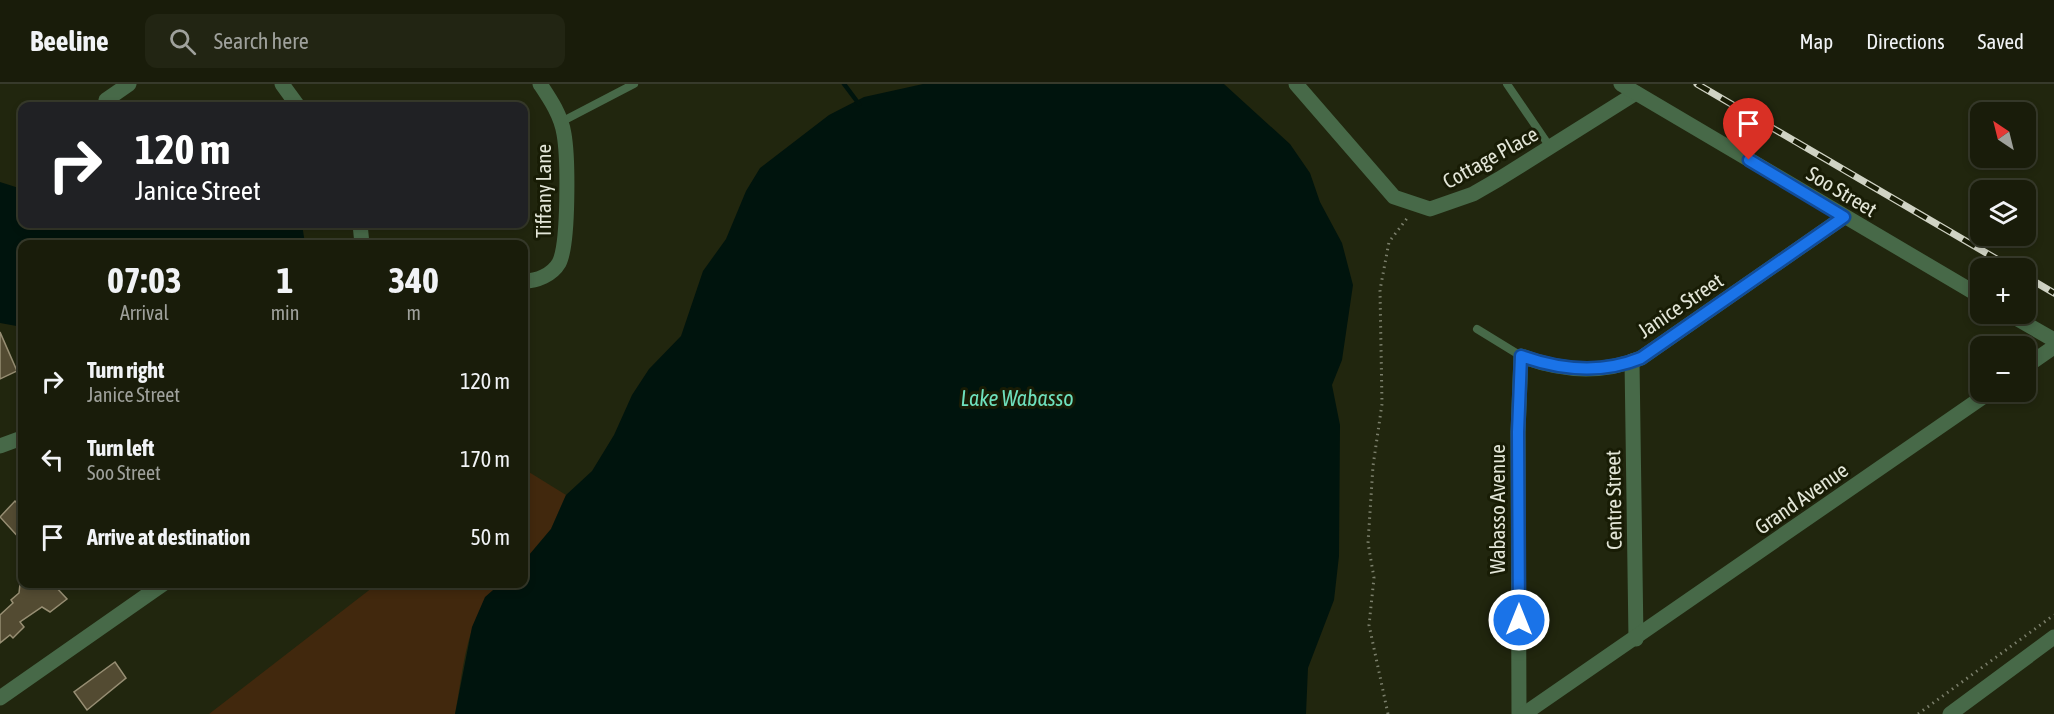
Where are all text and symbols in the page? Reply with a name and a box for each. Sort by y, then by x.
search box [145,14,565,68]
text: Beeline [30,25,109,57]
icon: search [166,25,199,58]
text: Search here [214,28,309,54]
text: Map [1799,29,1833,53]
text: Directions [1866,29,1945,53]
text: Saved [1978,29,2024,53]
pin [1723,98,1774,160]
north arrow [1970,102,2036,168]
map controls [1970,102,2036,402]
icon: arrive [1732,107,1765,140]
street label: Cottage Place [1438,121,1542,193]
text: 120 m [135,125,230,173]
icon: right [36,126,114,204]
street label: Tiffany Lane [531,144,555,238]
street label: Soo Street [1803,161,1881,221]
text: Janice Street [135,175,261,206]
button: layers [1970,180,2036,246]
button: + [1970,258,2036,324]
text: 07:03 [107,259,182,301]
text: 1 [277,259,293,301]
text: 340 [388,259,439,301]
street label: Janice Street [1633,268,1727,342]
text: Arrival [120,301,169,324]
text: min [271,301,299,324]
text: m [406,301,421,324]
button: − [1970,336,2036,402]
text: Turn right [87,357,164,383]
icon: right [36,365,69,398]
text: 120 m [460,368,510,394]
text: Janice Street [87,383,180,406]
water label: Lake Wabasso [960,385,1074,411]
text: Turn left [87,435,154,461]
icon: left [36,443,69,476]
street label: Wabasso Avenue [1485,444,1509,574]
text: 170 m [460,446,510,472]
street label: Centre Street [1600,450,1626,550]
street label: Grand Avenue [1750,457,1852,539]
text: Soo Street [87,461,161,484]
icon: arrive [36,521,69,554]
text: Arrive at destination [87,524,250,550]
text: 50 m [470,524,510,550]
position arrow [1487,588,1551,652]

